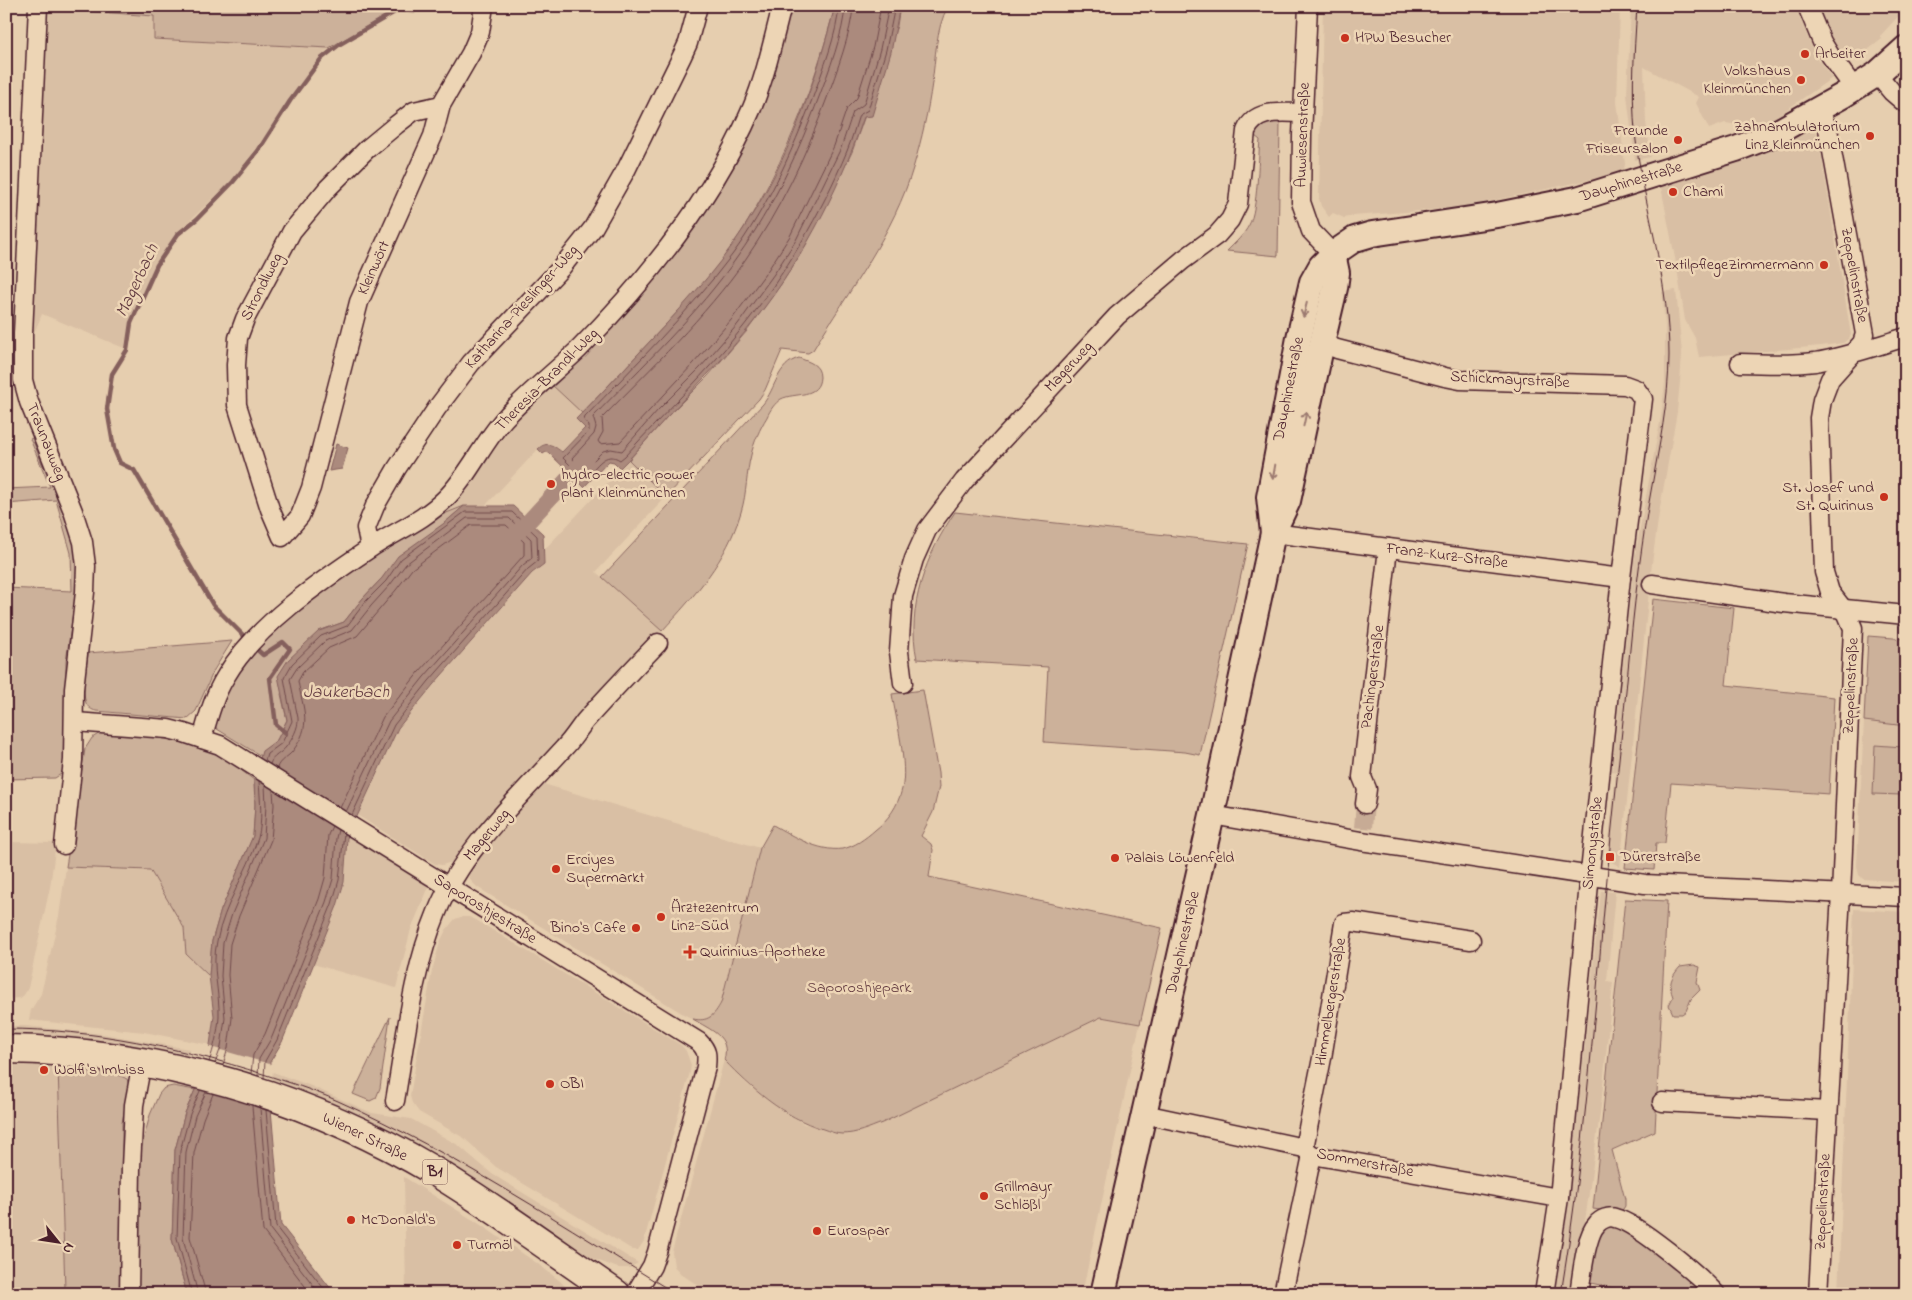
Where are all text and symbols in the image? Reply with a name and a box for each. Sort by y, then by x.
place label: HPW Besucher [1355,26,1451,50]
marker: HPW Besucher [1339,32,1351,44]
place label: Arbeiter [1815,42,1866,66]
marker: Arbeiter [1799,48,1811,60]
place label: Volkshaus Kleinmünchen [1703,59,1791,101]
marker: Volkshaus Kleinmünchen [1795,74,1807,86]
street label: Auwiesenstraße [1289,81,1317,188]
place label: Zahnambulatorium Linz Kleinmünchen [1734,115,1860,157]
place label: Freunde Friseursalon [1585,119,1669,161]
marker: Zahnambulatorium Linz Kleinmünchen [1864,130,1876,142]
marker: Freunde Friseursalon [1672,134,1684,146]
street label: Dauphinestraße [1576,155,1686,209]
place label: Chami [1683,180,1723,204]
marker: Chami [1667,186,1679,198]
street label: Zeppelinstraße [1834,225,1874,326]
street label: Kleinwört [351,236,397,299]
street label: Katharina-Pieslinger-Weg [459,239,585,375]
water label: Magerbach [110,240,166,322]
street label: Strondlweg [235,249,289,325]
place label: TextilpflegeZimmermann [1655,253,1814,277]
marker: TextilpflegeZimmermann [1818,259,1830,271]
one-way arrow [1300,301,1309,317]
street label: Theresia-Brandl-Weg [490,323,604,437]
street label: Dauphinestraße [1267,334,1311,444]
street label: Magerweg [1039,336,1099,398]
street label: Schickmayrstraße [1450,365,1571,395]
street label: Traunauweg [19,399,73,485]
one-way arrow [1301,412,1311,428]
place label: hydro-electric power plant Kleinmünchen [561,463,694,505]
one-way arrow [1269,464,1278,480]
place label: St. Josef und St. Quirinus [1782,476,1874,518]
marker: hydro-electric power plant Kleinmünchen [545,478,557,490]
marker: St. Josef und St. Quirinus [1878,491,1890,503]
street label: Franz-Kurz-Straße [1384,536,1510,575]
street label: Pachingerstraße [1355,623,1391,730]
street label: Zeppelinstraße [1836,636,1866,735]
water label: Jaukerbach [303,680,389,706]
street label: Simonystraße [1576,795,1610,891]
street label: Magerweg [458,803,516,867]
place label: Dürerstraße [1619,845,1701,869]
place label: Palais Löwenfeld [1125,846,1234,870]
place label: Erciyes Supermarkt [566,848,645,890]
marker: Dürerstraße [1604,851,1616,863]
marker: Palais Löwenfeld [1109,852,1121,864]
marker: Erciyes Supermarkt [550,863,562,875]
street label: Saporoshjestraße [429,868,542,951]
street label: Dauphinestraße [1159,888,1207,998]
place label: Ärztezentrum Linz-Süd [671,896,759,938]
marker: Ärztezentrum Linz-Süd [655,911,667,923]
place label: Bino's Cafe [549,916,627,940]
marker: Bino's Cafe [630,922,642,934]
street label: Himmelbergerstraße [1309,935,1353,1068]
place label: Quirinius-Apotheke [700,940,826,964]
marker: Quirinius-Apotheke [684,946,696,958]
park label: Saporoshjepark [807,976,912,1000]
place label: Wolfi's Imbiss [54,1058,145,1082]
marker: Wolfi's Imbiss [38,1064,50,1076]
place label: OBI [560,1072,584,1096]
marker: OBI [544,1078,556,1090]
street label: Wiener Straße [318,1106,412,1168]
street label: Sommerstraße [1315,1142,1416,1184]
street label: Zeppelinstraße [1808,1152,1838,1251]
road number: B1 [422,1160,448,1184]
place label: Grillmayr Schlößl [994,1175,1052,1217]
marker: Grillmayr Schlößl [978,1190,990,1202]
place label: McDonald's [361,1208,436,1232]
marker: McDonald's [345,1214,357,1226]
north arrow [32,1218,82,1268]
place label: Eurospar [827,1219,890,1243]
marker: Eurospar [811,1225,823,1237]
place label: Turmöl [467,1233,513,1257]
text: N [57,1238,79,1257]
marker: Turmöl [451,1239,463,1251]

